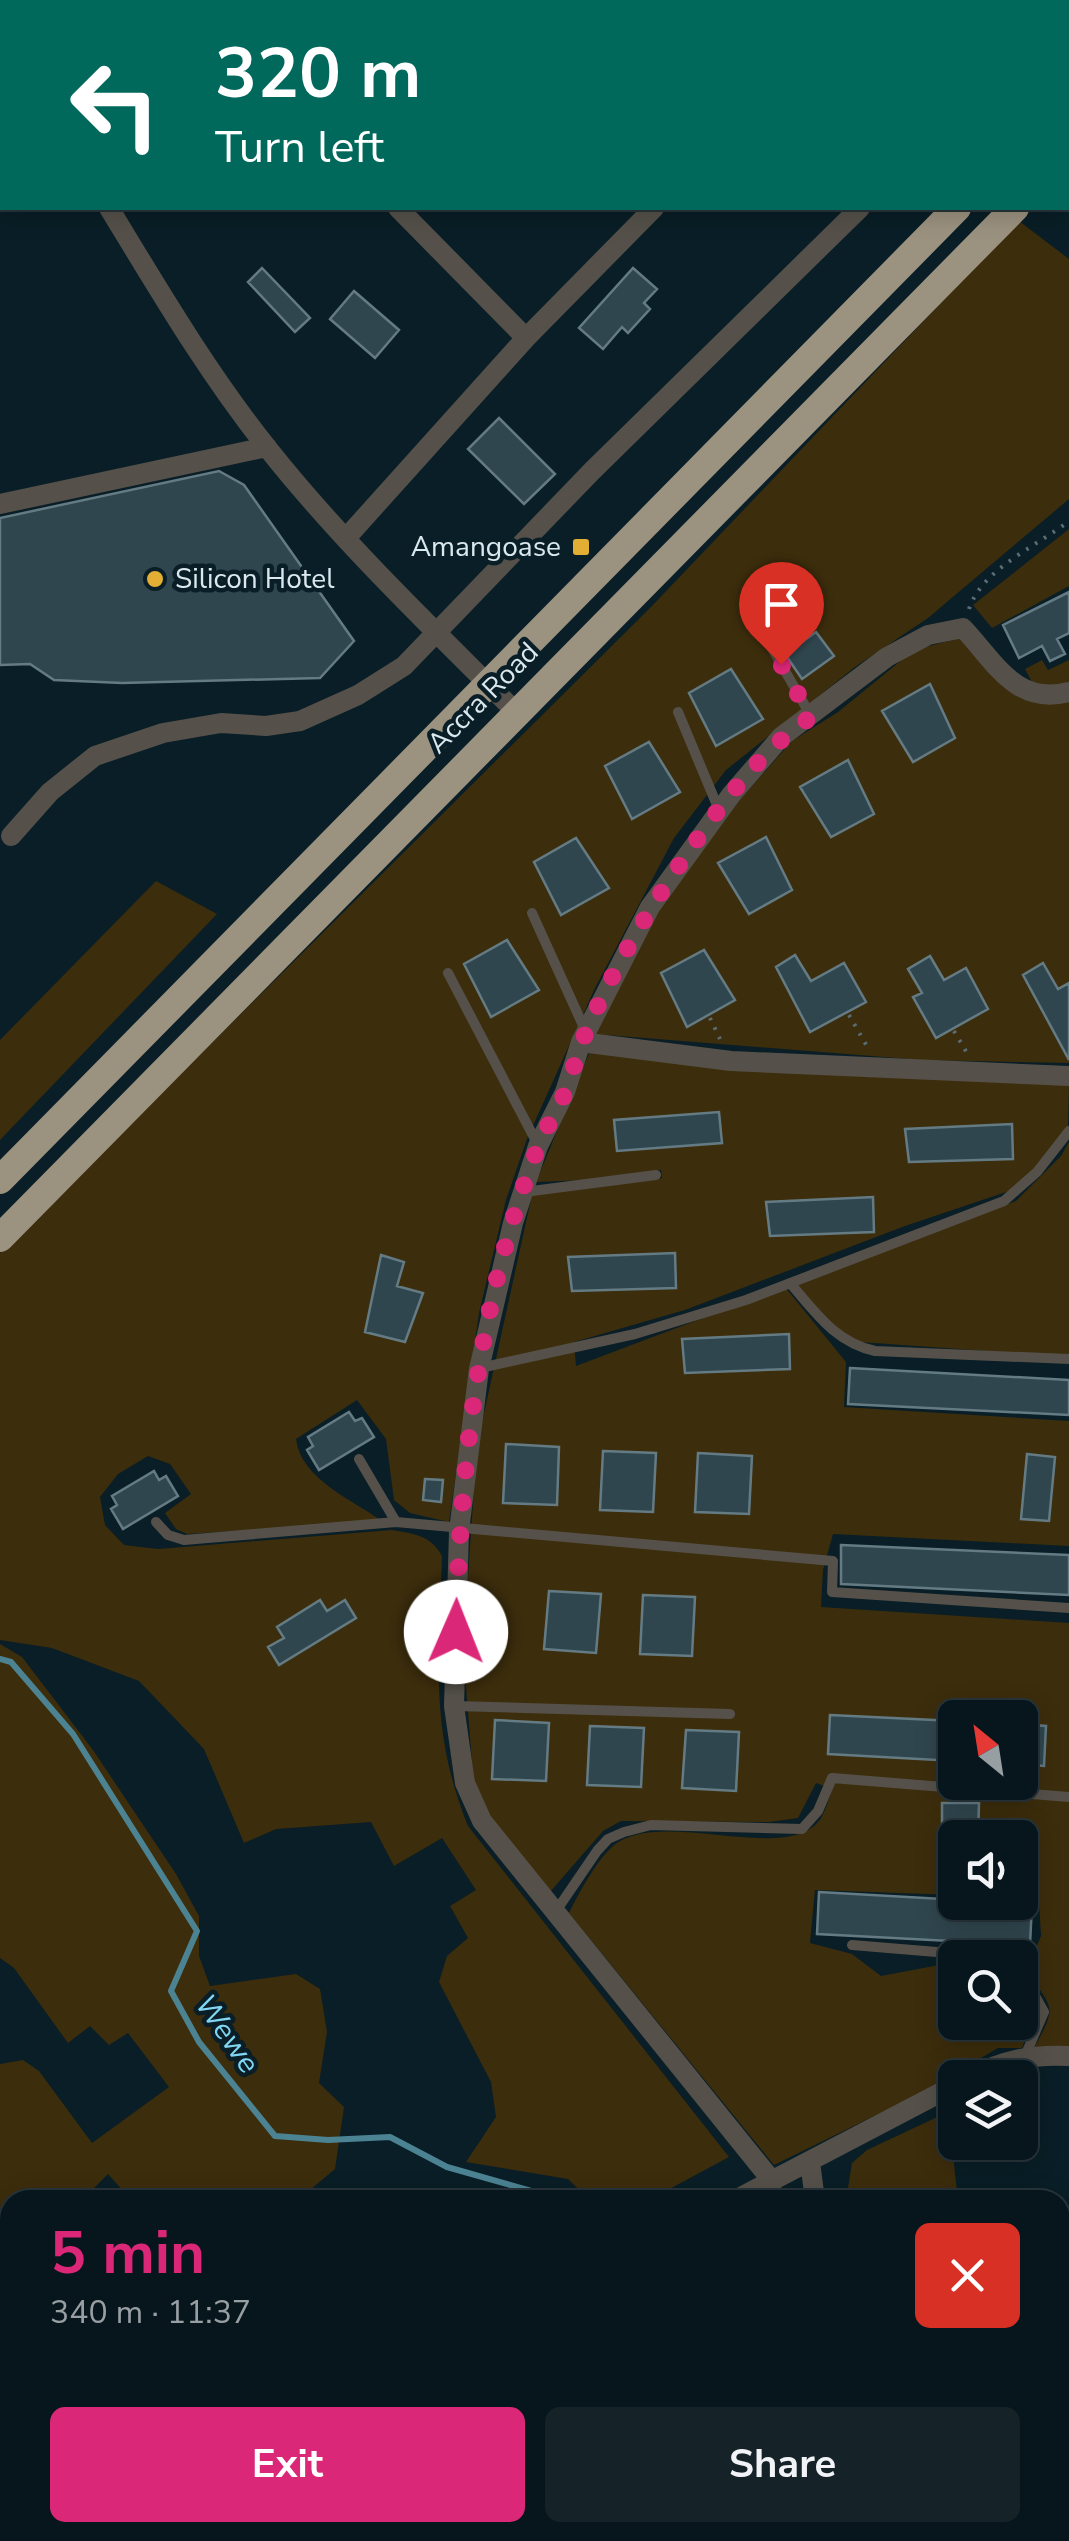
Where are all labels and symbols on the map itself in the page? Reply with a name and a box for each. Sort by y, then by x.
place label: Amangoase [411,528,561,566]
marker: Amangoase [570,536,592,558]
place label: Silicon Hotel [175,560,335,598]
pin [739,562,824,665]
marker: Silicon Hotel [144,568,166,590]
street label: Accra Road [419,634,547,762]
position arrow [404,1580,508,1684]
north arrow [938,1700,1038,1800]
water label: Wewe [185,1986,269,2082]

